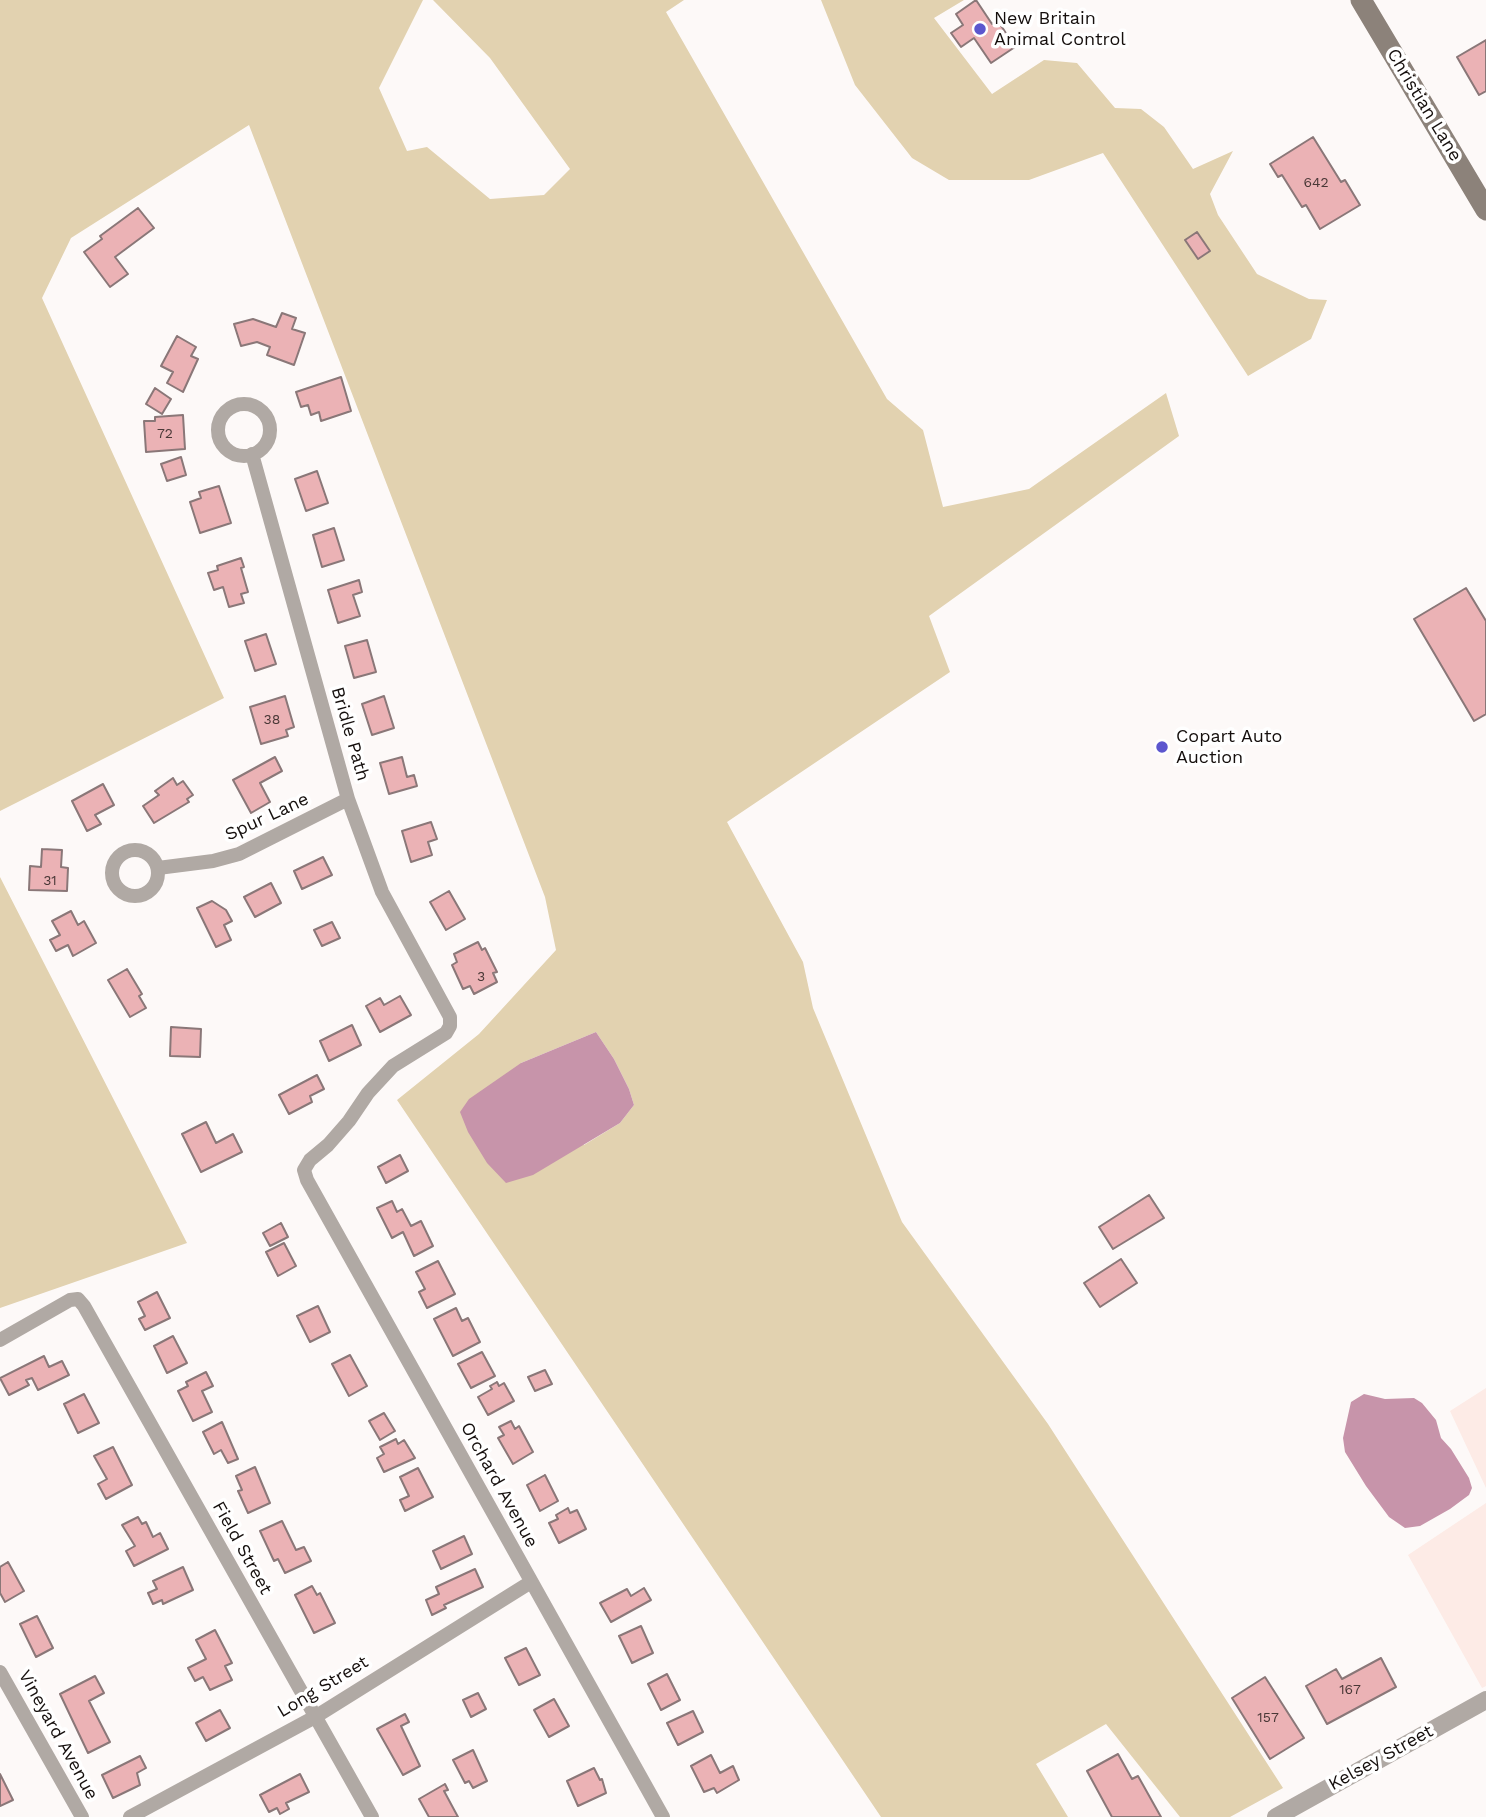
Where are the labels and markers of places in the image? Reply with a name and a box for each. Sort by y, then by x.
place label: New Britain Animal Control [994,8,1126,50]
marker: New Britain Animal Control [972,21,988,37]
place label: Copart Auto Auction [1176,726,1282,768]
marker: Copart Auto Auction [1154,739,1170,755]

